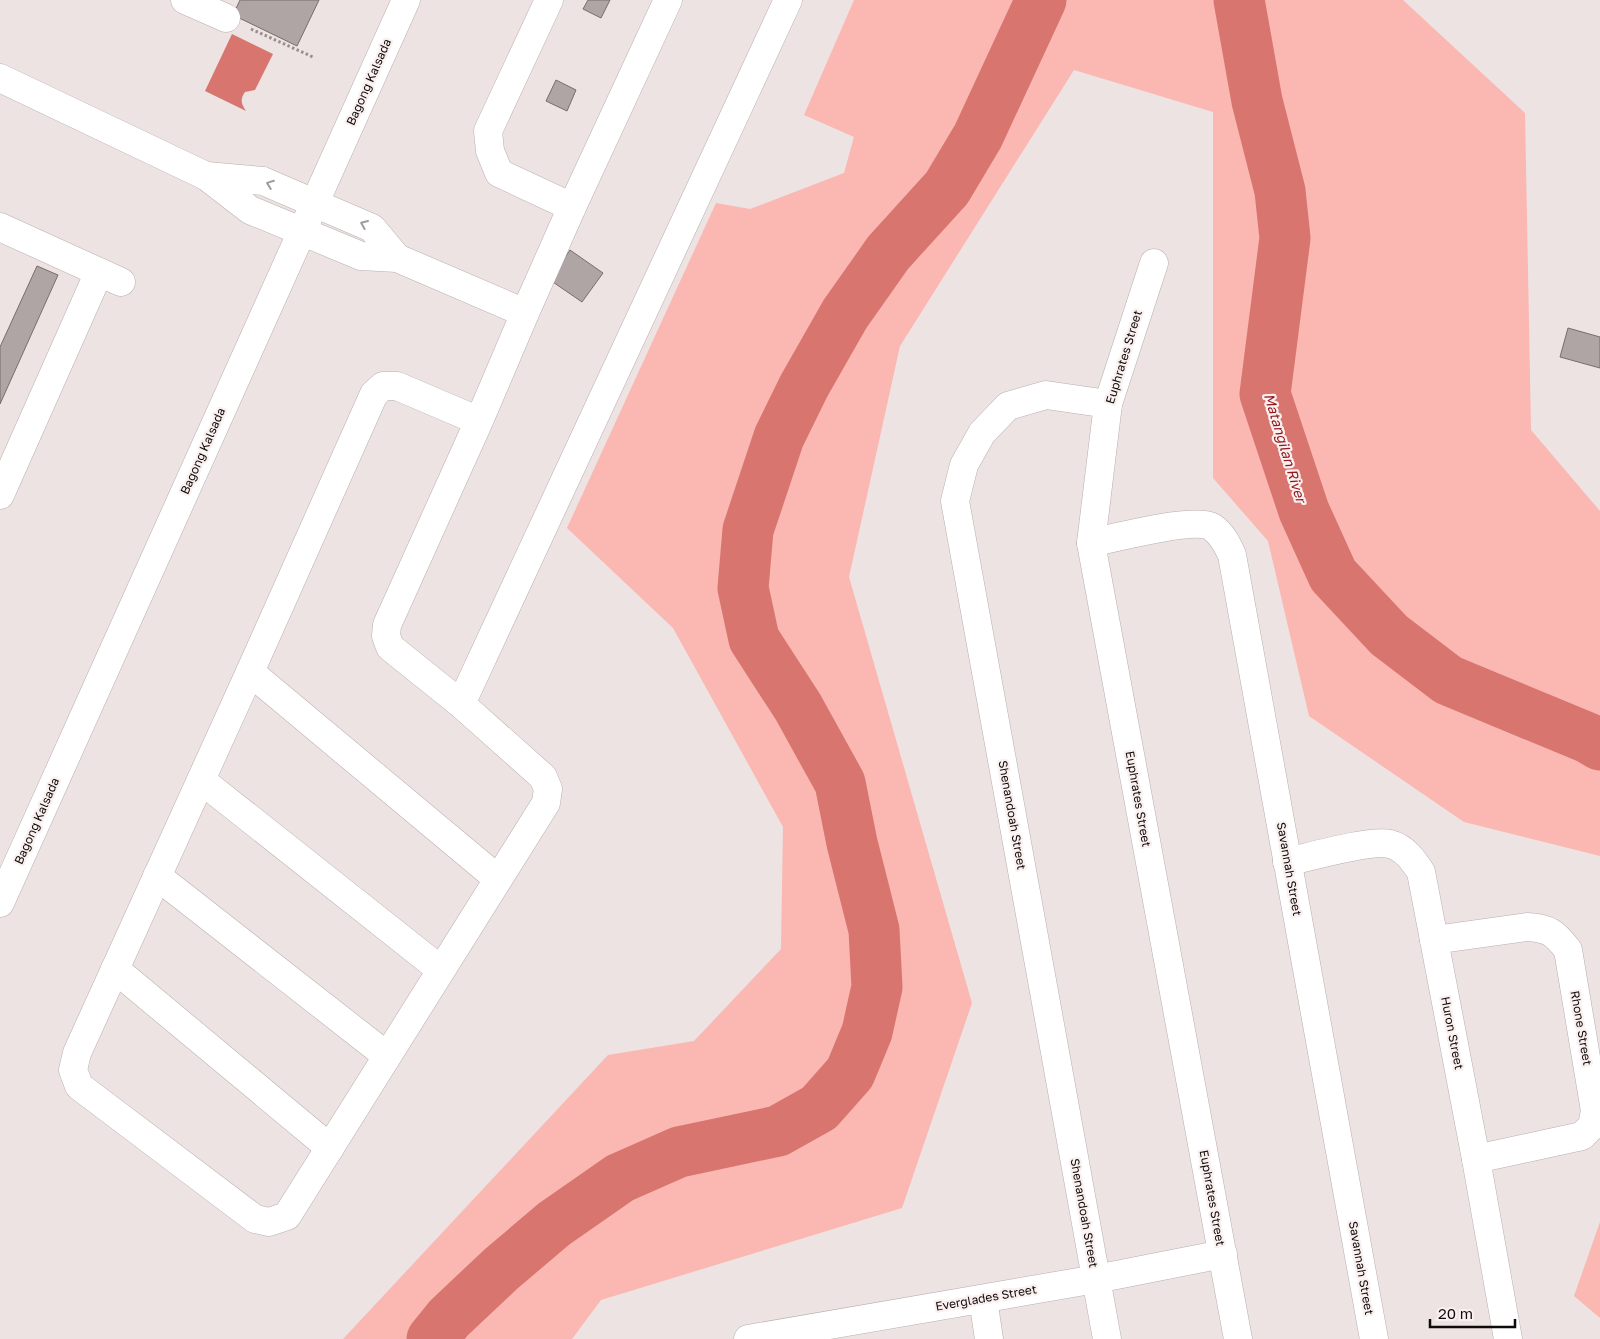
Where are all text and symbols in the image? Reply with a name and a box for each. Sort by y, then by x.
street label: Bagong Kalsada [343,36,394,127]
one-way arrow [266,180,275,191]
one-way arrow [360,220,369,231]
street label: Euphrates Street [1102,308,1145,406]
water label: Matangilan River [1261,391,1311,507]
street label: Bagong Kalsada [177,405,228,496]
street label: Euphrates Street [1123,750,1154,848]
street label: Shenandoah Street [995,759,1030,871]
street label: Bagong Kalsada [11,775,62,866]
street label: Savannah Street [1274,821,1305,917]
street label: Rhone Street [1568,989,1595,1067]
street label: Huron Street [1438,995,1467,1071]
street label: Euphrates Street [1197,1149,1228,1247]
street label: Shenandoah Street [1067,1157,1102,1269]
street label: Savannah Street [1346,1220,1377,1316]
street label: Everglades Street [934,1281,1038,1314]
scale bar [1430,1296,1515,1328]
text: 20 m [1438,1304,1473,1322]

